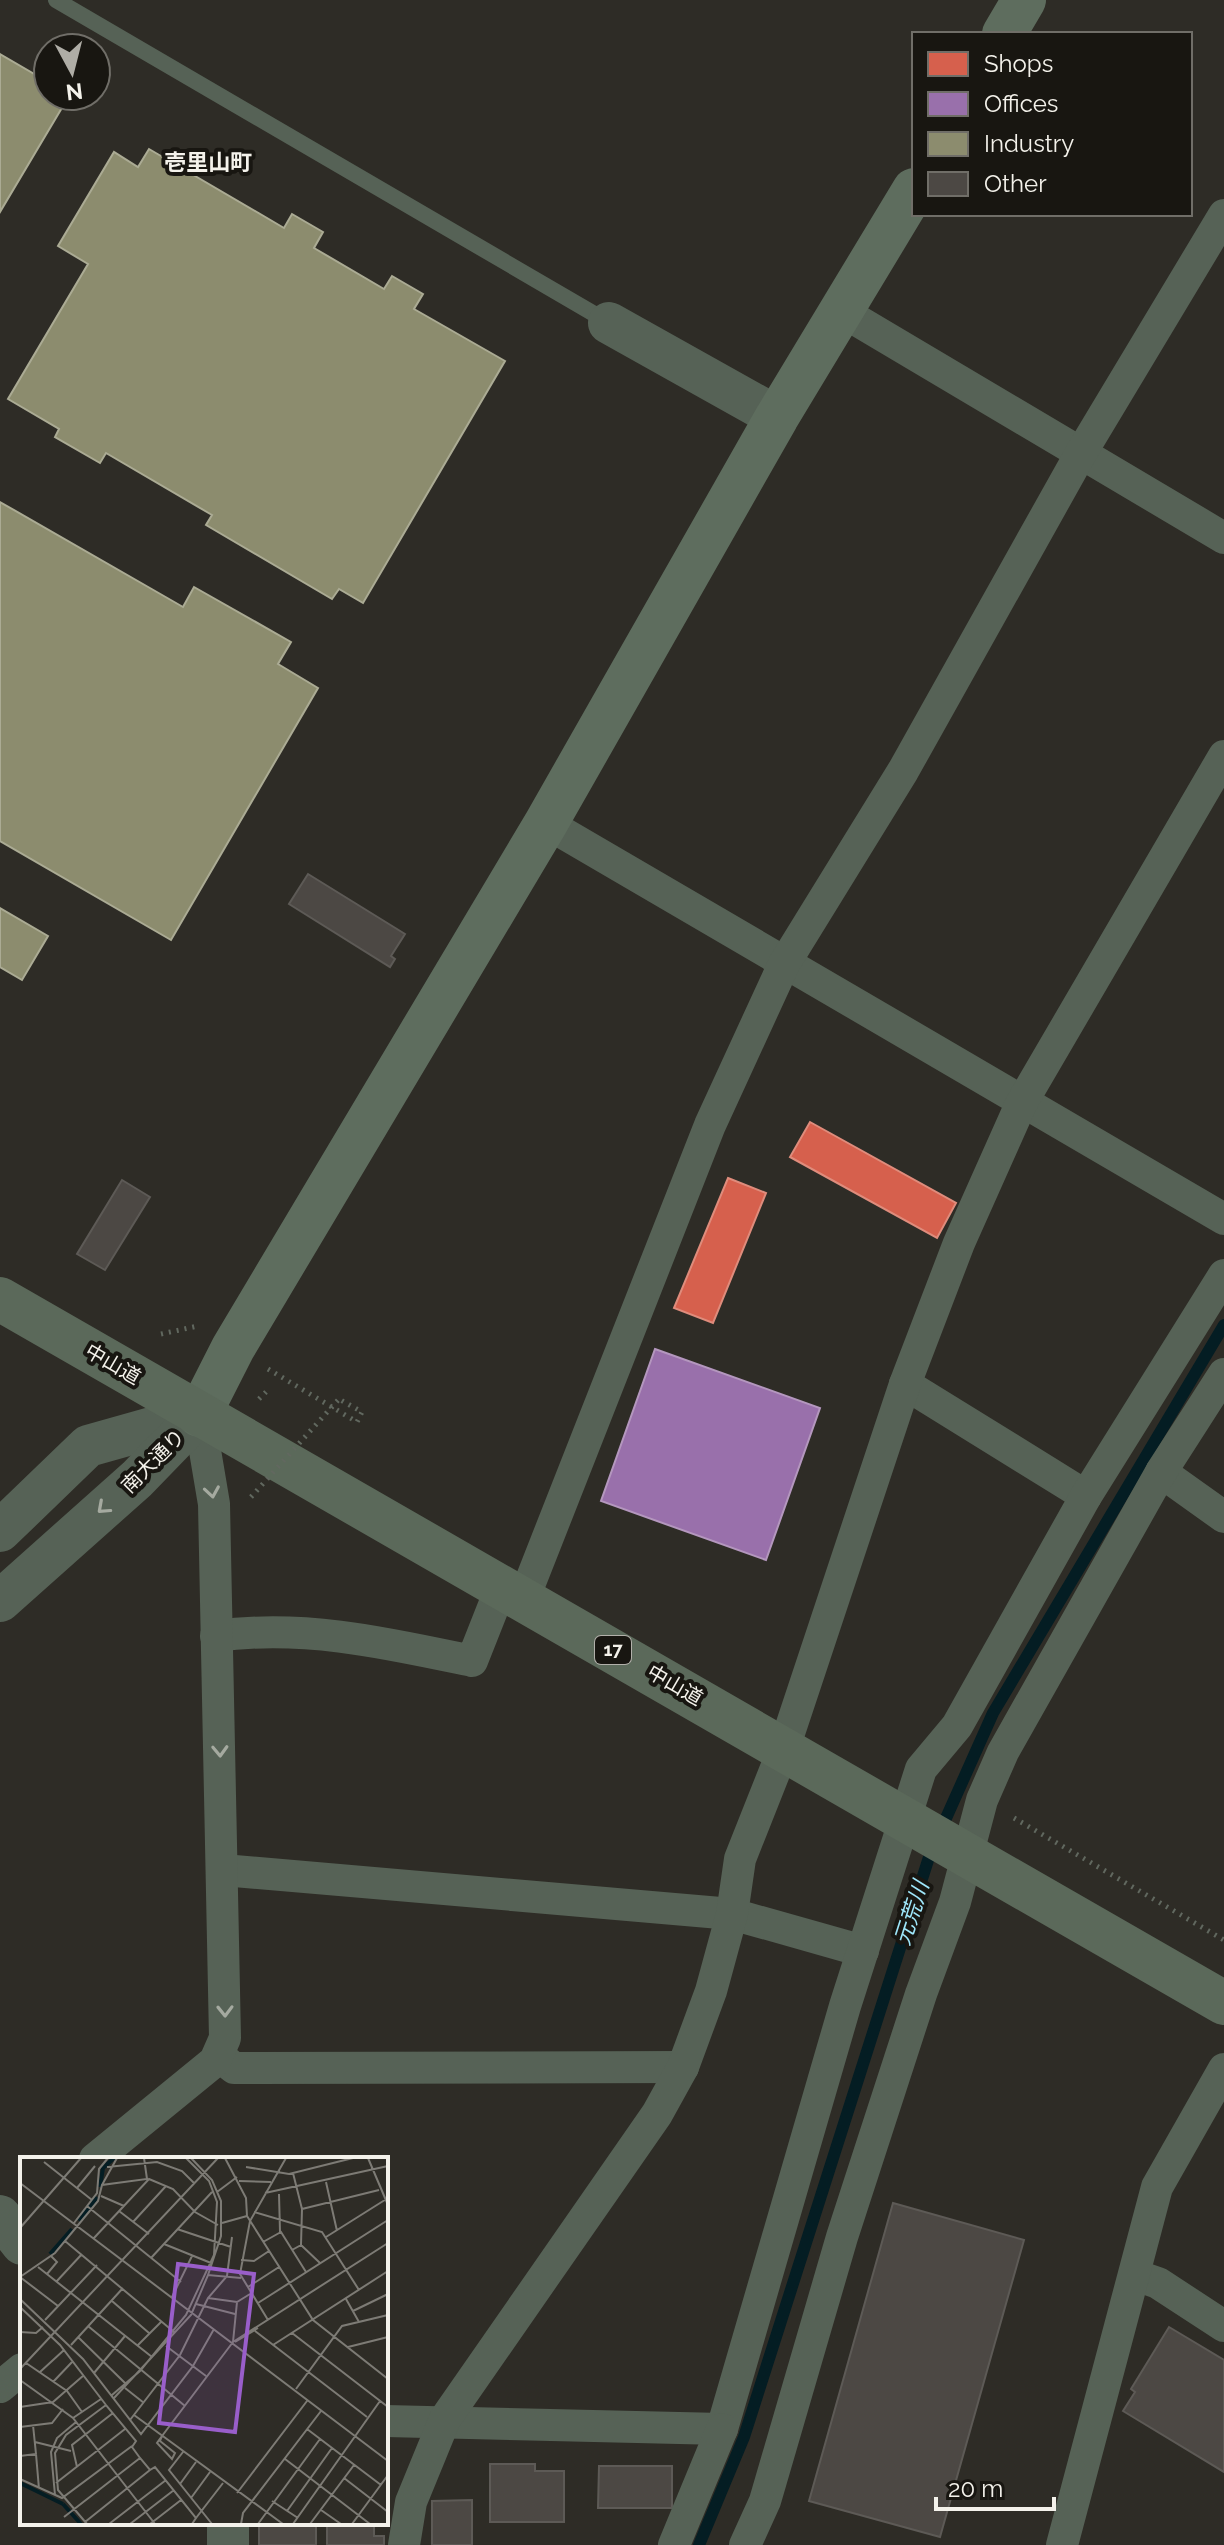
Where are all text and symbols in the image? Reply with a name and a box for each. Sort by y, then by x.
north arrow [32,32,112,112]
legend [912,32,1192,216]
text: Shops [984,49,1053,78]
text: N [65,78,84,106]
text: Offices [984,89,1058,118]
text: Industry [984,129,1074,158]
district label: 壱里山町 [164,149,252,175]
text: Other [984,169,1047,198]
street label: 中山道 [81,1339,145,1389]
street label: 南大通り [116,1424,190,1498]
one-way arrow [202,1485,219,1498]
one-way arrow [98,1499,113,1513]
road number: 17 [595,1636,631,1664]
street label: 中山道 [643,1660,707,1710]
one-way arrow [211,1745,228,1758]
water label: 元荒川 [888,1876,934,1948]
one-way arrow [216,2005,234,2018]
inset map [20,2157,388,2525]
scale bar [936,2461,1054,2511]
text: 20 m [948,2474,1003,2503]

